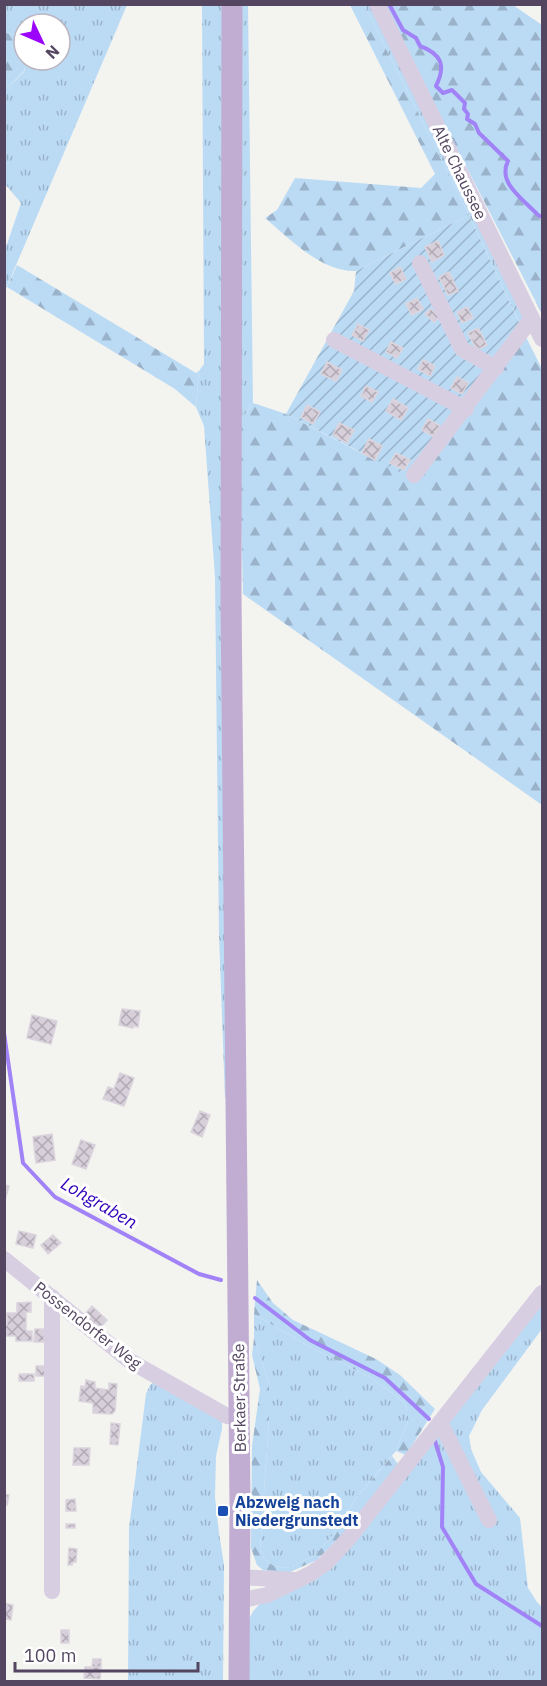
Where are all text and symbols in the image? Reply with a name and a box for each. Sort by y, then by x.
north arrow [12,12,72,72]
text: N [42,41,64,64]
street label: Alte Chaussee [429,122,492,223]
water label: Lohgraben [57,1172,141,1234]
street label: Possendorfer Weg [30,1277,146,1373]
street label: Berkaer Straße [228,1343,250,1453]
place label: Abzweig nach Niedergrunstedt [235,1492,358,1530]
marker: Abzweig nach Niedergrunstedt [216,1504,230,1518]
scale bar [15,1635,198,1673]
text: 100 m [24,1644,76,1667]

